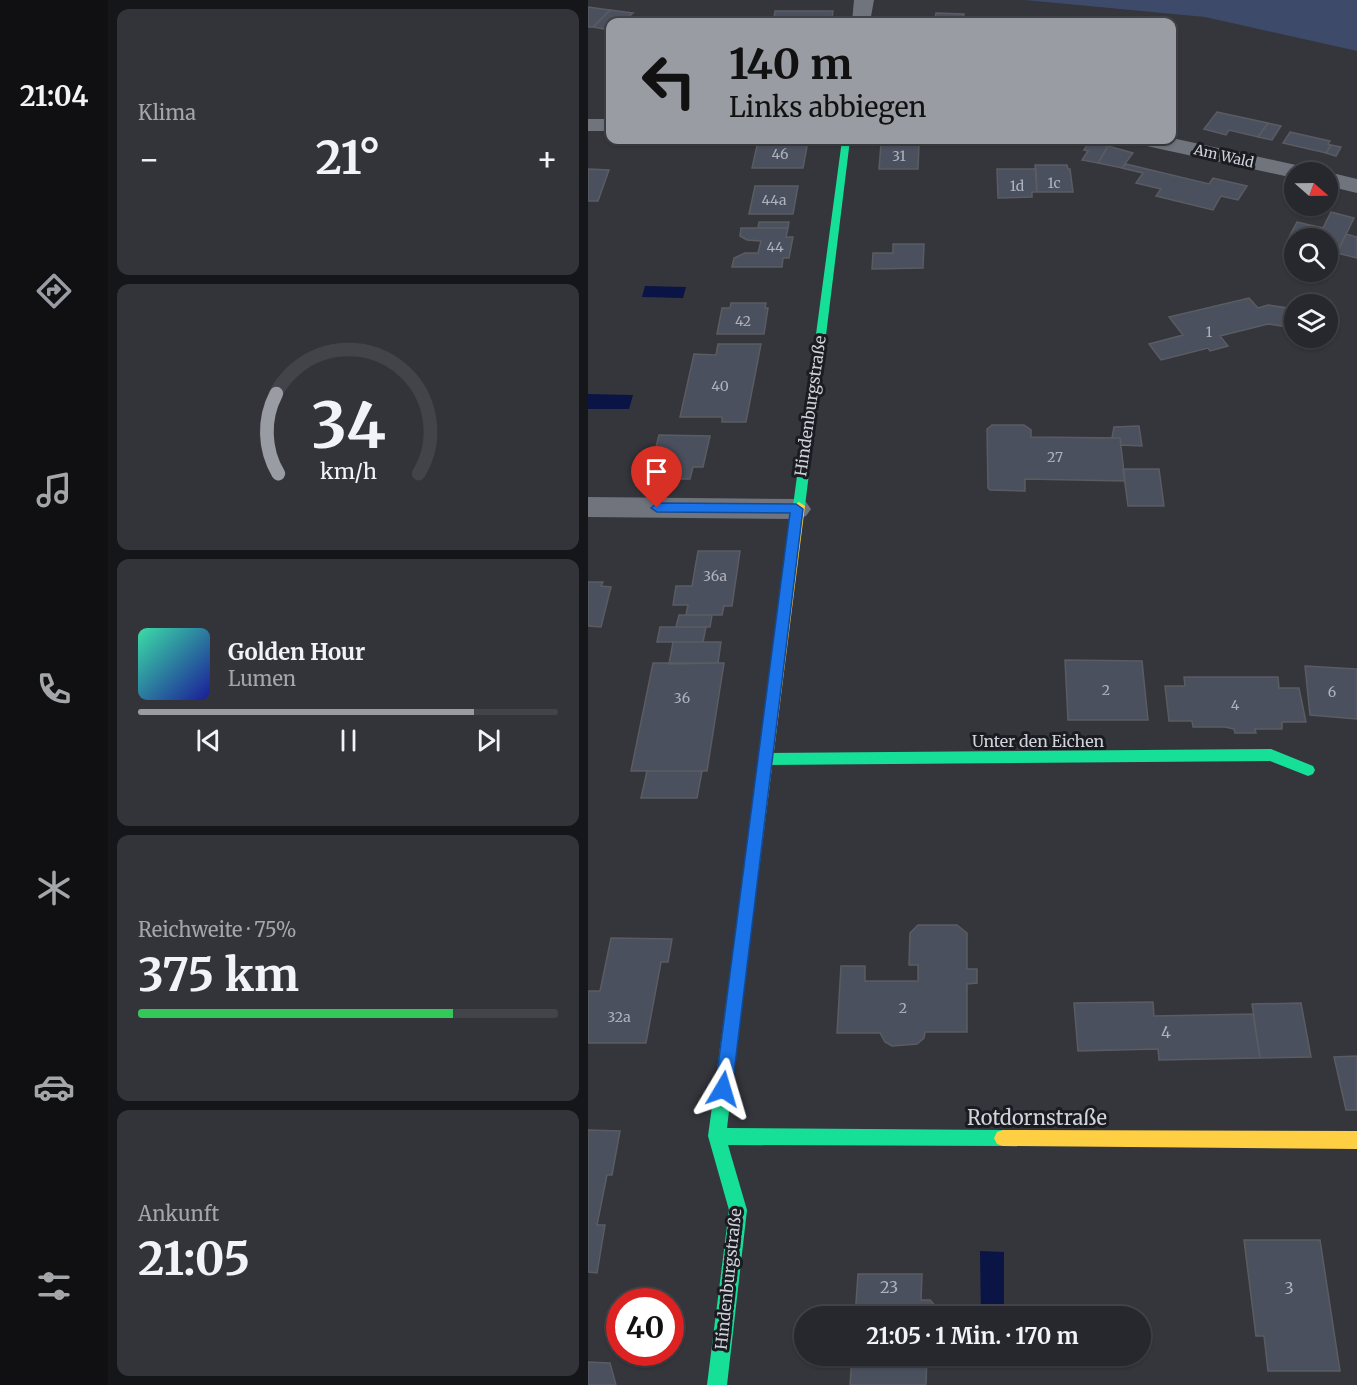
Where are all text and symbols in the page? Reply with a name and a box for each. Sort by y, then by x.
text: 140 m [729,38,852,90]
icon: left [630,42,708,120]
text: 21:04 [20,79,88,113]
text: Links abbiegen [729,90,926,124]
text: Klima [138,100,196,125]
text: 21° [315,130,381,186]
text: − [138,139,160,180]
text: + [536,139,558,180]
street label: Am Wald [1191,140,1256,172]
house number: 46 [772,145,788,163]
house number: 31 [892,147,906,165]
north arrow [1284,162,1338,216]
map controls [1284,162,1338,348]
house number: 1c [1047,174,1061,192]
house number: 1d [1010,177,1025,195]
house number: 44a [762,191,787,209]
button: search [1284,228,1338,282]
house number: 44 [766,238,784,256]
icon: directions [33,270,75,312]
button: layers [1284,294,1338,348]
house number: 42 [735,312,751,330]
house number: 1 [1206,323,1212,341]
street label: Hindenburgstraße [790,334,830,478]
house number: 40 [711,377,729,395]
text: 34 [311,387,385,465]
pin [631,446,682,508]
house number: 27 [1047,448,1063,466]
icon: arrive [640,455,673,488]
text: km/h [320,459,376,486]
icon: music [33,469,75,511]
house number: 36a [703,567,728,585]
text: Golden Hour [228,638,365,666]
text: Lumen [228,666,296,691]
icon: phone [33,668,75,710]
house number: 2 [1102,681,1110,699]
house number: 6 [1328,683,1336,701]
house number: 36 [674,689,690,707]
house number: 4 [1231,696,1240,714]
icon: previous [192,724,225,757]
icon: pause [332,724,365,757]
icon: next [472,724,505,757]
street label: Unter den Eichen [972,731,1104,751]
icon: climate [33,867,75,909]
text: Reichweite · 75% [138,917,296,942]
text: 375 km [138,947,299,1003]
house number: 2 [899,999,907,1017]
house number: 32a [607,1008,631,1026]
house number: 4 [1161,1022,1171,1042]
position arrow [691,1057,755,1121]
icon: car [33,1066,75,1108]
street label: Rotdornstraße [967,1105,1107,1130]
text: Ankunft [138,1201,219,1226]
street label: Hindenburgstraße [711,1207,745,1351]
text: 21:05 [138,1231,250,1287]
icon: filters [33,1265,75,1307]
house number: 23 [880,1277,898,1297]
house number: 3 [1284,1278,1294,1298]
speed limit sign: 40 [606,1288,684,1366]
text: 21:05 · 1 Min. · 170 m [866,1322,1079,1350]

